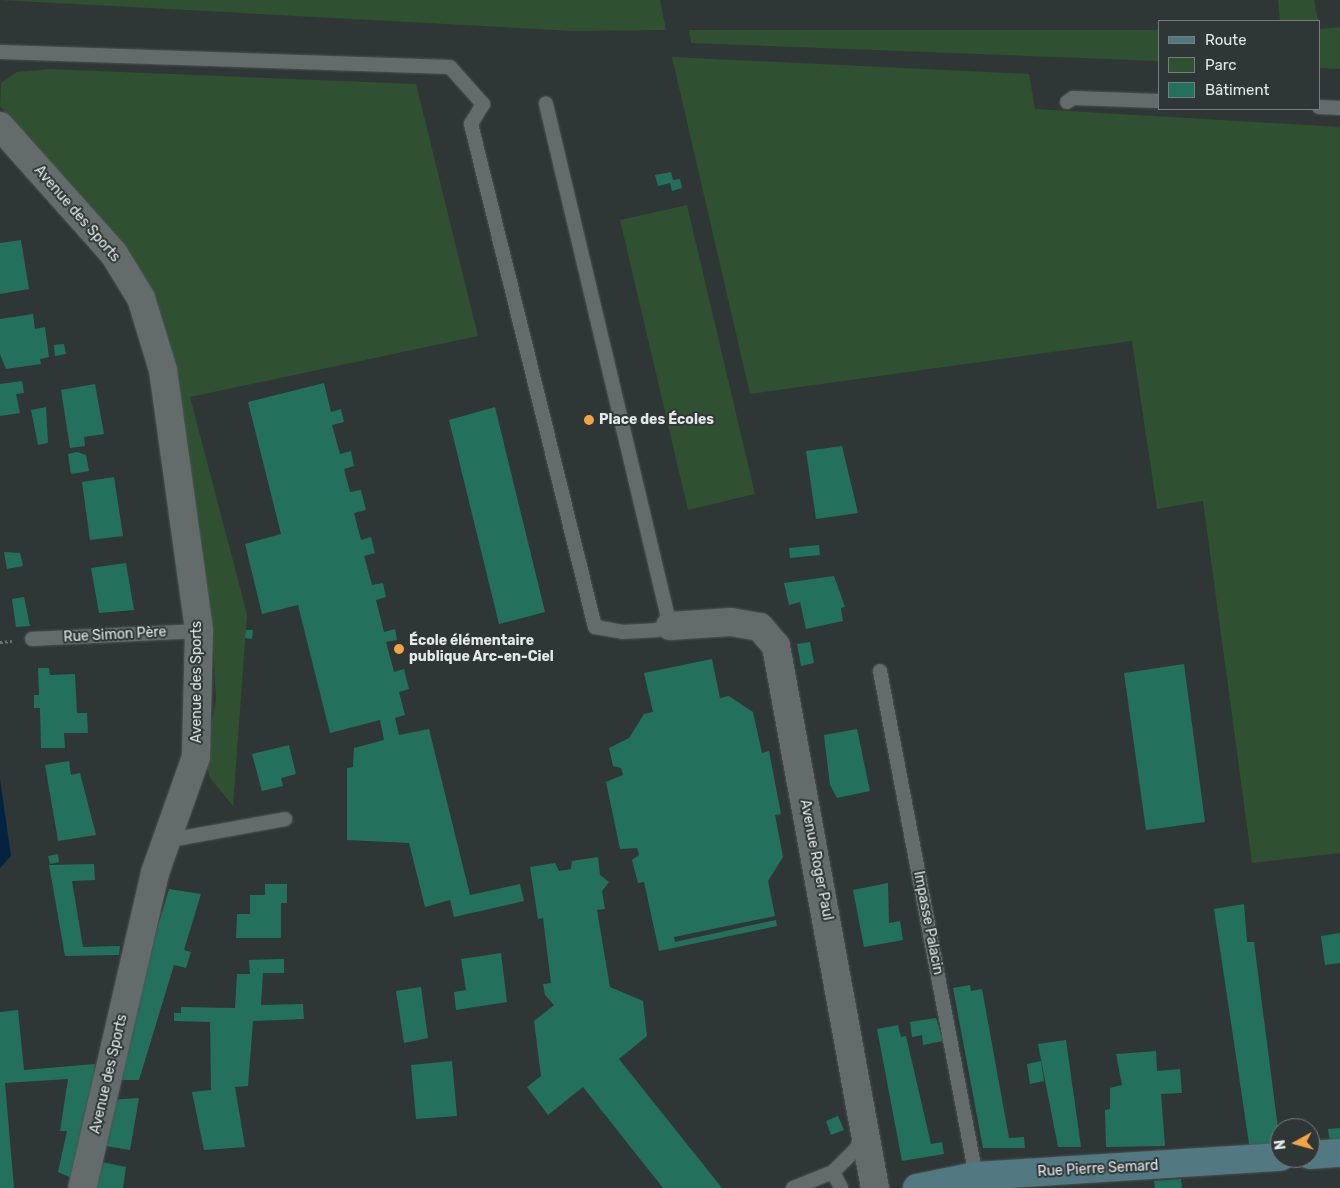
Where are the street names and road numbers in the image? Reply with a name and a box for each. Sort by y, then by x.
street label: Avenue des Sports [31,162,123,266]
street label: Avenue des Sports [189,621,205,743]
street label: Rue Simon Père [63,624,167,646]
street label: Avenue Roger Paul [796,798,836,922]
street label: Impasse Palacin [910,870,946,976]
street label: Avenue des Sports [87,1013,131,1135]
street label: Rue Pierre Semard [1037,1157,1159,1181]

